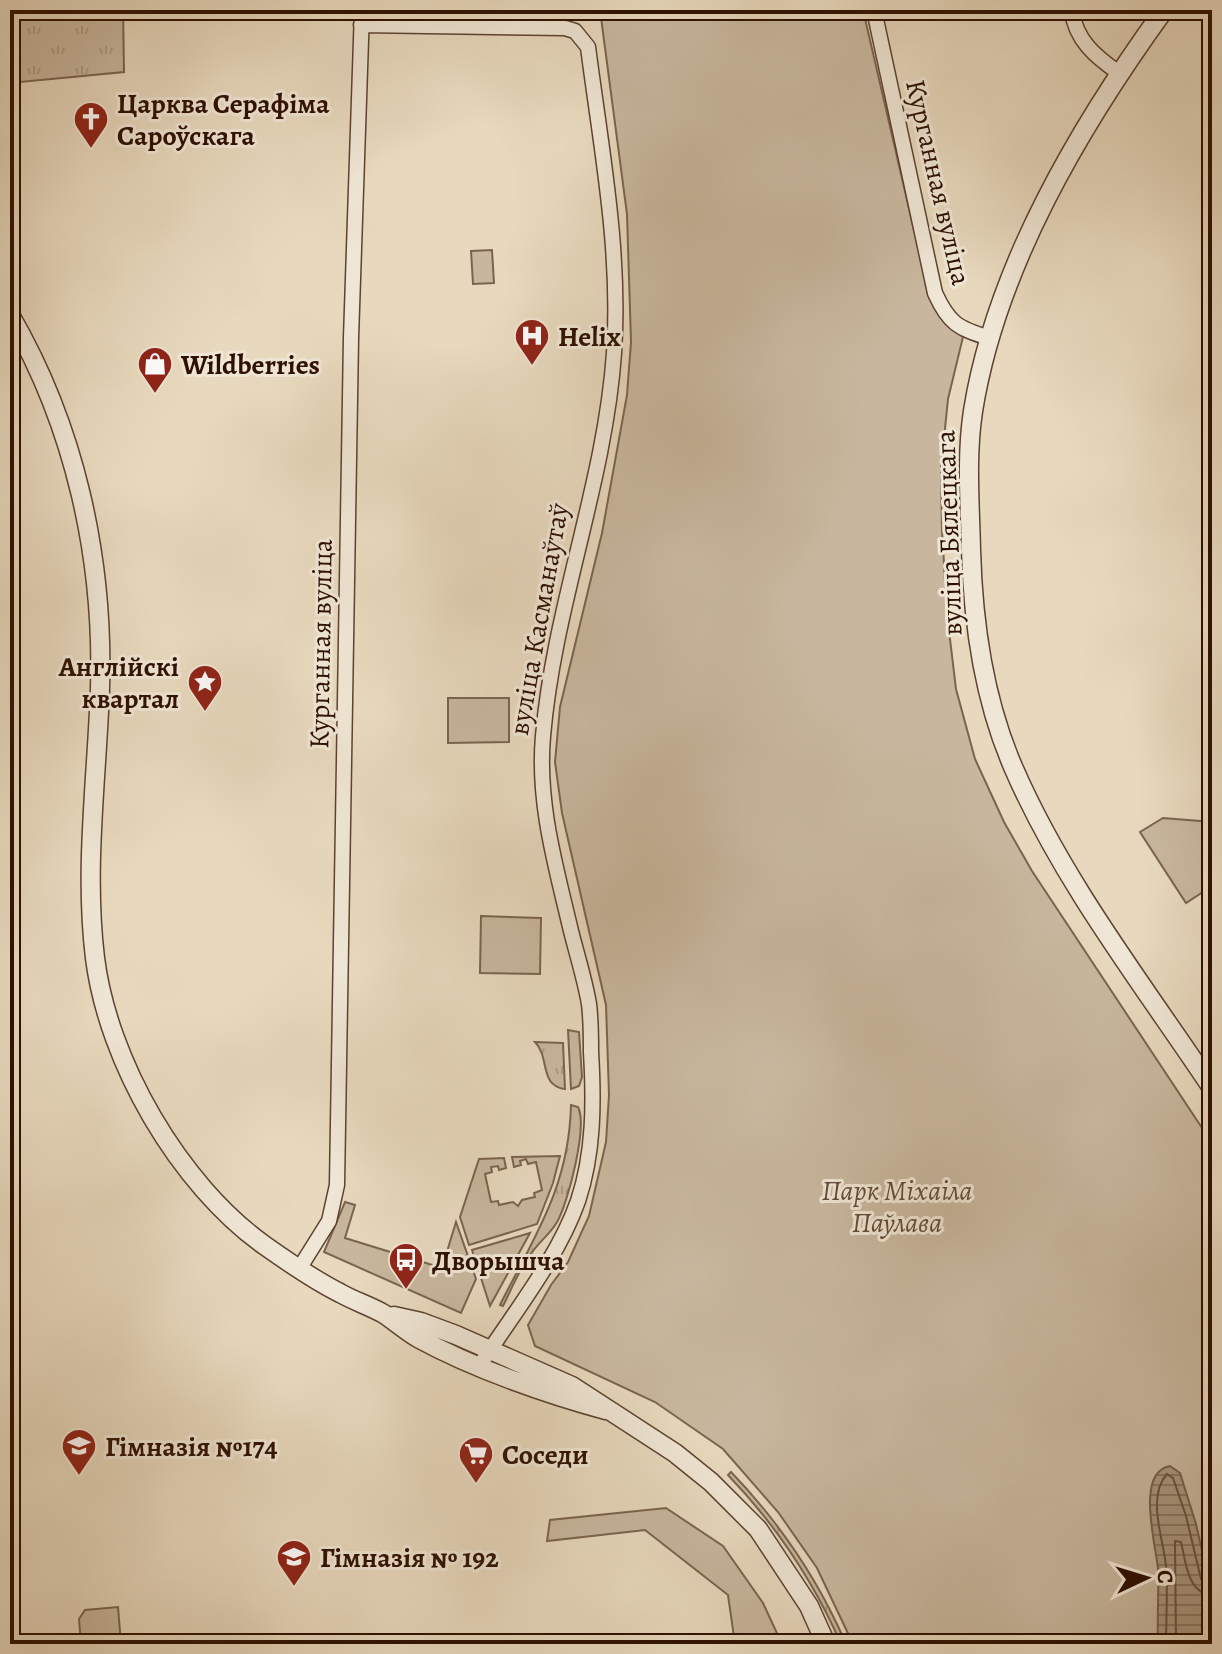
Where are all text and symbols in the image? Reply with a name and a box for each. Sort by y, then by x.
street label: Курганная вуліца [896,76,980,289]
place label: Царква Серафіма Сароўскага [117,85,330,155]
church icon: Царква Серафіма Сароўскага [72,100,110,150]
hospital icon: Helix [513,317,551,367]
place label: Helix [558,318,621,356]
shop icon: Wildberries [136,345,174,395]
place label: Wildberries [180,346,320,384]
street label: вуліца Бялецкага [926,429,972,636]
street label: вуліца Касманаўтаў [500,500,578,738]
street label: Курганная вуліца [300,539,342,749]
place label: Англійскі квартал [58,648,179,718]
place icon: Англійскі квартал [186,663,224,713]
park label: Парк Міхаіла Паўлава [821,1172,973,1242]
bus stop icon: Дворышча [387,1241,425,1291]
place label: Дворышча [432,1242,565,1280]
school or university icon: Гімназія №174 [60,1427,98,1477]
place label: Гімназія №174 [105,1428,278,1466]
supermarket icon: Соседи [457,1435,495,1485]
place label: Соседи [502,1436,589,1474]
school or university icon: Гімназія № 192 [275,1538,313,1588]
north arrow [1106,1538,1186,1618]
place label: Гімназія № 192 [320,1539,499,1577]
text: С [1150,1569,1180,1584]

